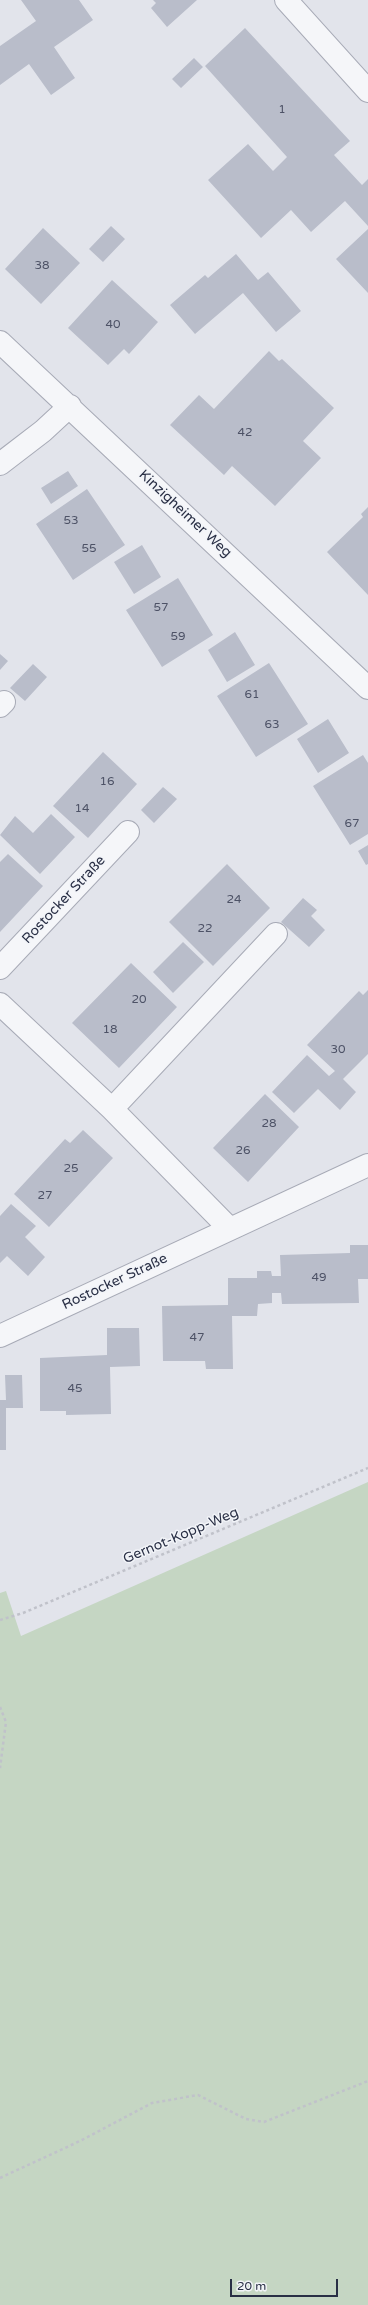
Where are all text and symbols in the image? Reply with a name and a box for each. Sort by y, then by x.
house number: 1 [278,103,286,117]
house number: 38 [34,259,50,273]
house number: 40 [105,318,121,332]
house number: 42 [237,426,253,440]
street label: Kinzigheimer Weg [135,467,235,561]
house number: 53 [63,514,79,528]
house number: 55 [81,542,97,556]
house number: 57 [153,601,169,615]
house number: 59 [170,630,186,644]
house number: 61 [244,688,260,702]
house number: 63 [264,718,280,732]
house number: 16 [99,775,115,789]
house number: 14 [74,802,90,816]
house number: 67 [344,817,360,831]
street label: Rostocker Straße [19,853,109,947]
house number: 24 [226,893,242,907]
house number: 22 [197,922,213,936]
house number: 20 [131,993,147,1007]
house number: 18 [102,1023,118,1037]
house number: 30 [330,1043,346,1057]
house number: 28 [261,1117,277,1131]
house number: 26 [235,1144,251,1158]
house number: 25 [63,1162,79,1176]
house number: 27 [37,1189,53,1203]
street label: Rostocker Straße [60,1250,170,1314]
house number: 49 [311,1271,327,1285]
house number: 47 [189,1331,205,1345]
house number: 45 [67,1382,83,1396]
street label: Gernot-Kopp-Weg [121,1504,241,1568]
scale bar [232,2271,340,2297]
text: 20 m [237,2279,266,2293]

